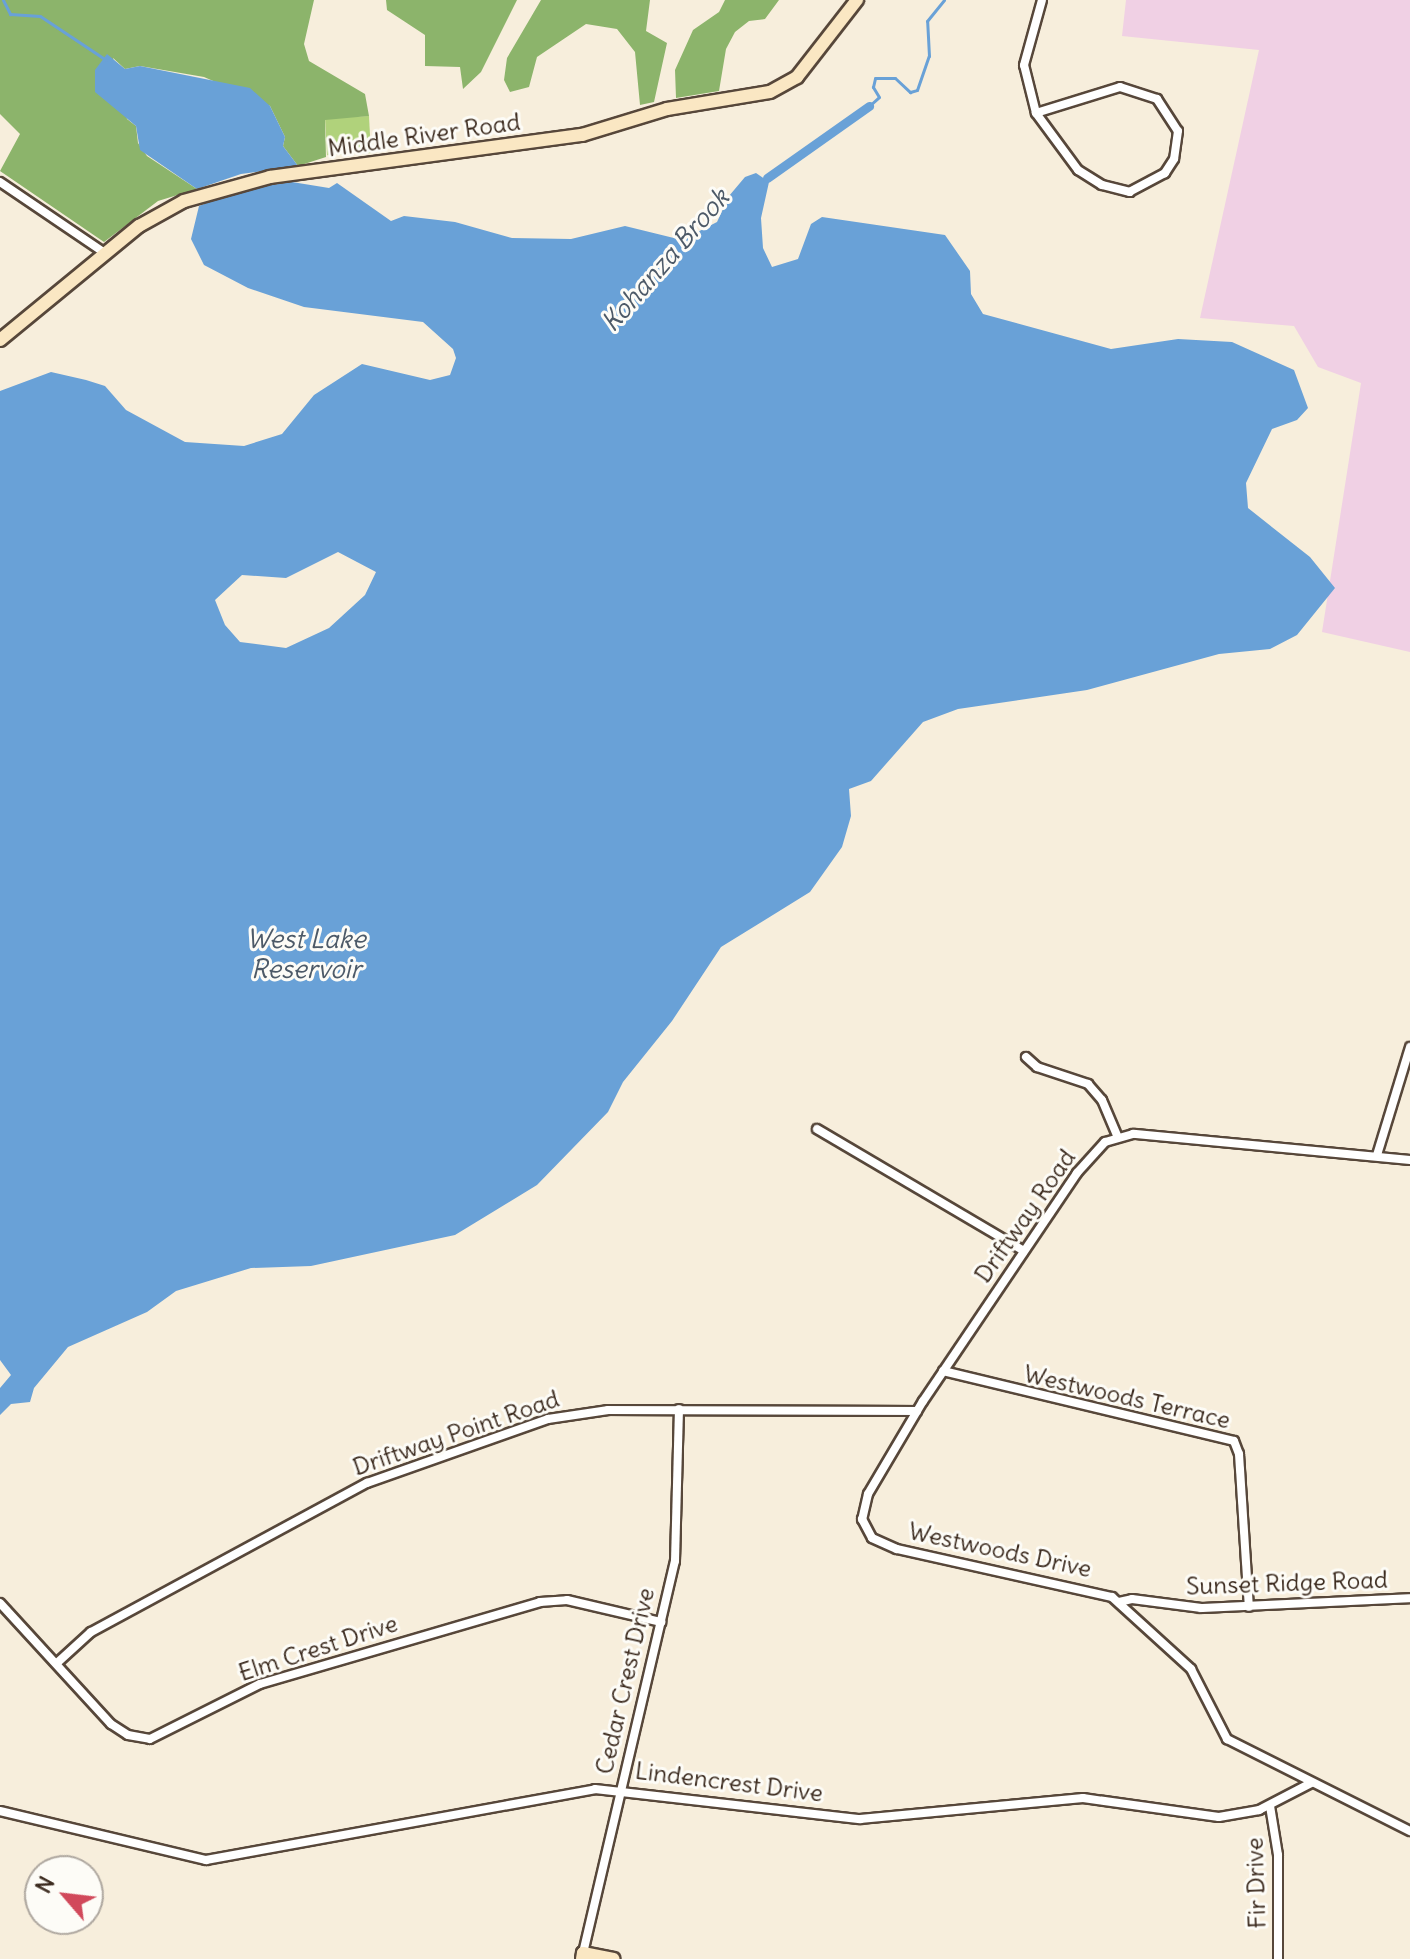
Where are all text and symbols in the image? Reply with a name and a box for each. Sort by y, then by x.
street label: Middle River Road [326,107,522,163]
water label: Kohanza Brook [595,182,735,338]
water label: West Lake Reservoir [246,923,366,984]
street label: Driftway Road [968,1144,1082,1288]
street label: Westwoods Terrace [1021,1359,1233,1435]
street label: Driftway Point Road [349,1384,563,1482]
street label: Westwoods Drive [906,1517,1094,1583]
street label: Sunset Ridge Road [1186,1565,1388,1601]
street label: Cedar Crest Drive [590,1585,660,1777]
street label: Elm Crest Drive [235,1609,401,1687]
street label: Lindencrest Drive [634,1756,824,1808]
street label: Fir Drive [1240,1837,1272,1929]
north arrow [24,1855,104,1935]
text: N [29,1871,61,1898]

